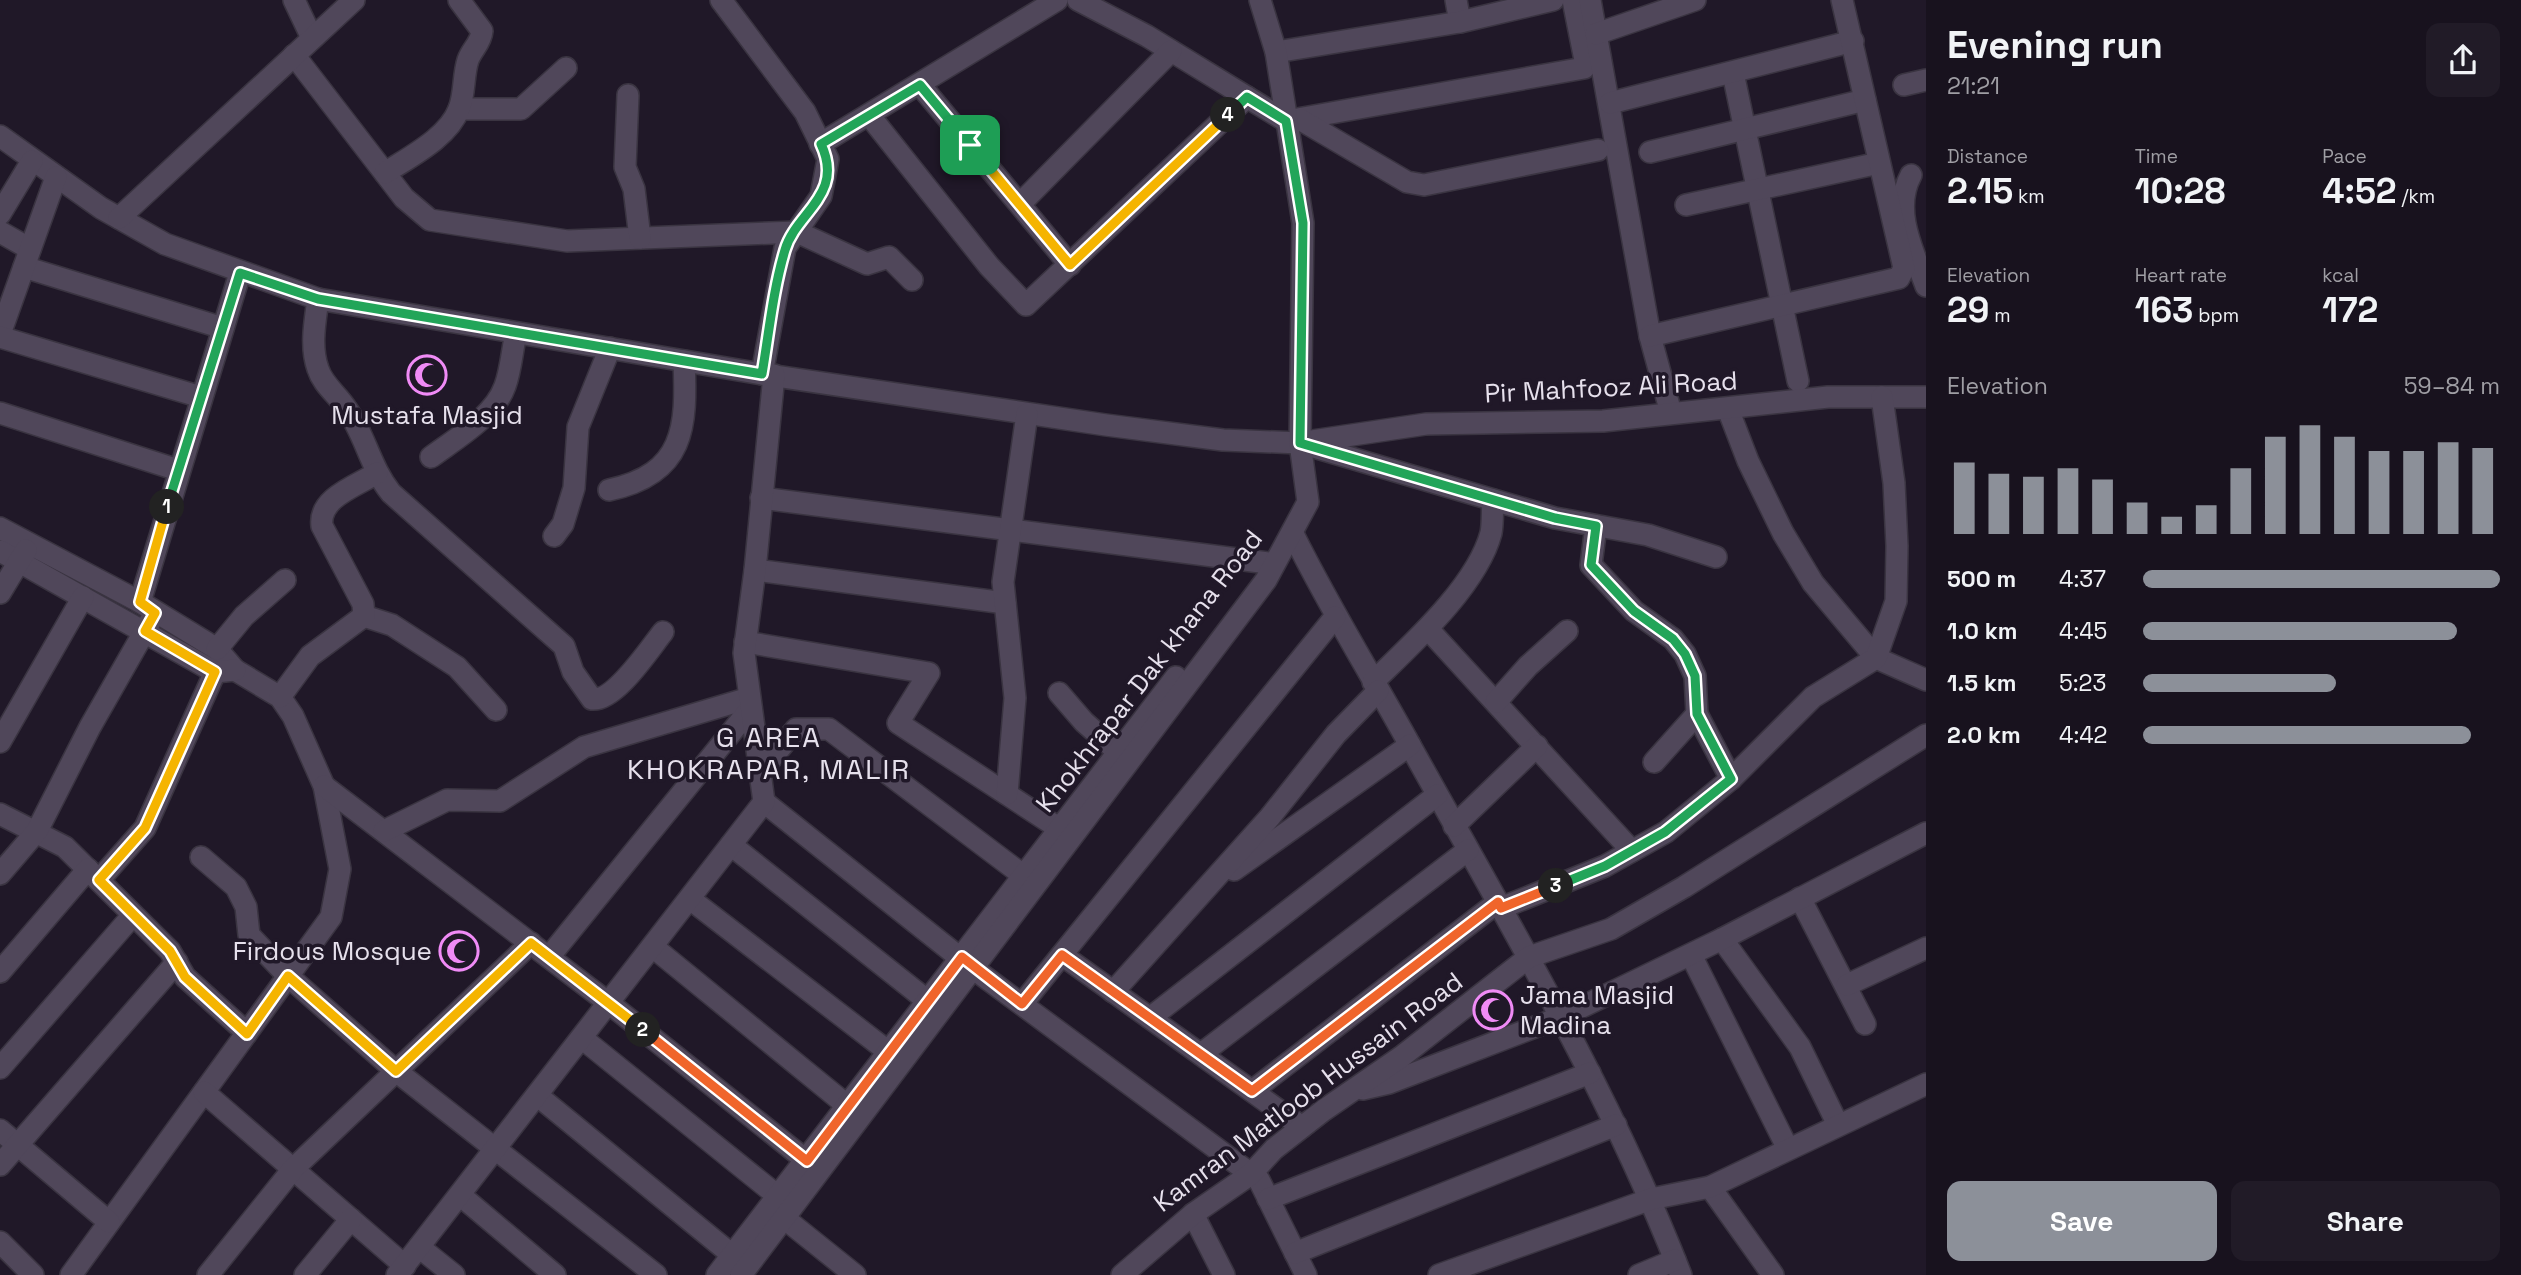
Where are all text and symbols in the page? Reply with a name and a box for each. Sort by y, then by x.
text: Evening run [1947,21,2163,69]
button: share [2426,23,2500,97]
text: 21:21 [1947,71,2000,101]
pin: 4 [1210,97,1246,132]
text: 4 [1221,102,1234,127]
pin [940,115,1000,175]
icon: arrive [951,126,989,164]
text: Distance [1947,144,2028,169]
text: Time [2135,144,2178,169]
text: Pace [2322,144,2367,169]
text: 2.15 [1947,169,2013,213]
text: 10:28 [2135,169,2225,213]
text: 4:52 [2322,169,2397,213]
text: km [2013,184,2045,209]
text: /km [2397,184,2435,209]
text: Elevation [1947,263,2030,288]
text: Heart rate [2135,263,2227,288]
text: kcal [2322,263,2359,288]
text: 29 [1947,288,1989,332]
text: 163 [2135,288,2193,332]
text: 172 [2322,288,2378,332]
text: m [1989,303,2011,328]
text: bpm [2193,303,2239,328]
mosque icon: Mustafa Masjid [406,354,448,396]
street label: Pir Mahfooz Ali Road [1484,363,1738,411]
text: Elevation [1947,371,2048,401]
text: 59–84 m [2404,371,2500,401]
place label: Mustafa Masjid [331,398,523,432]
pin: 1 [150,490,184,524]
text: 1 [162,494,171,519]
street label: Khokhrapar Dak khana Road [1028,523,1270,819]
text: 500 m [1947,564,2016,594]
text: 4:37 [2059,564,2106,594]
text: 1.0 km [1947,616,2017,646]
text: 4:45 [2059,616,2107,646]
text: 1.5 km [1947,668,2017,698]
text: 5:23 [2059,668,2106,698]
district label: G AREA KHOKRAPAR, MALIR [627,719,911,787]
text: 2.0 km [1947,720,2021,750]
text: 4:42 [2059,720,2107,750]
pin: 3 [1538,868,1574,903]
text: 3 [1550,873,1561,898]
mosque icon: Firdous Mosque [438,930,480,972]
place label: Firdous Mosque [233,934,432,968]
street label: Kamran Matloob Hussain Road [1147,964,1469,1220]
place label: Jama Masjid Madina [1520,978,1674,1042]
mosque icon: Jama Masjid Madina [1472,989,1514,1031]
pin: 2 [626,1012,660,1048]
text: 2 [637,1017,648,1042]
button: Save [1947,1181,2217,1261]
button: Share [2231,1181,2500,1261]

